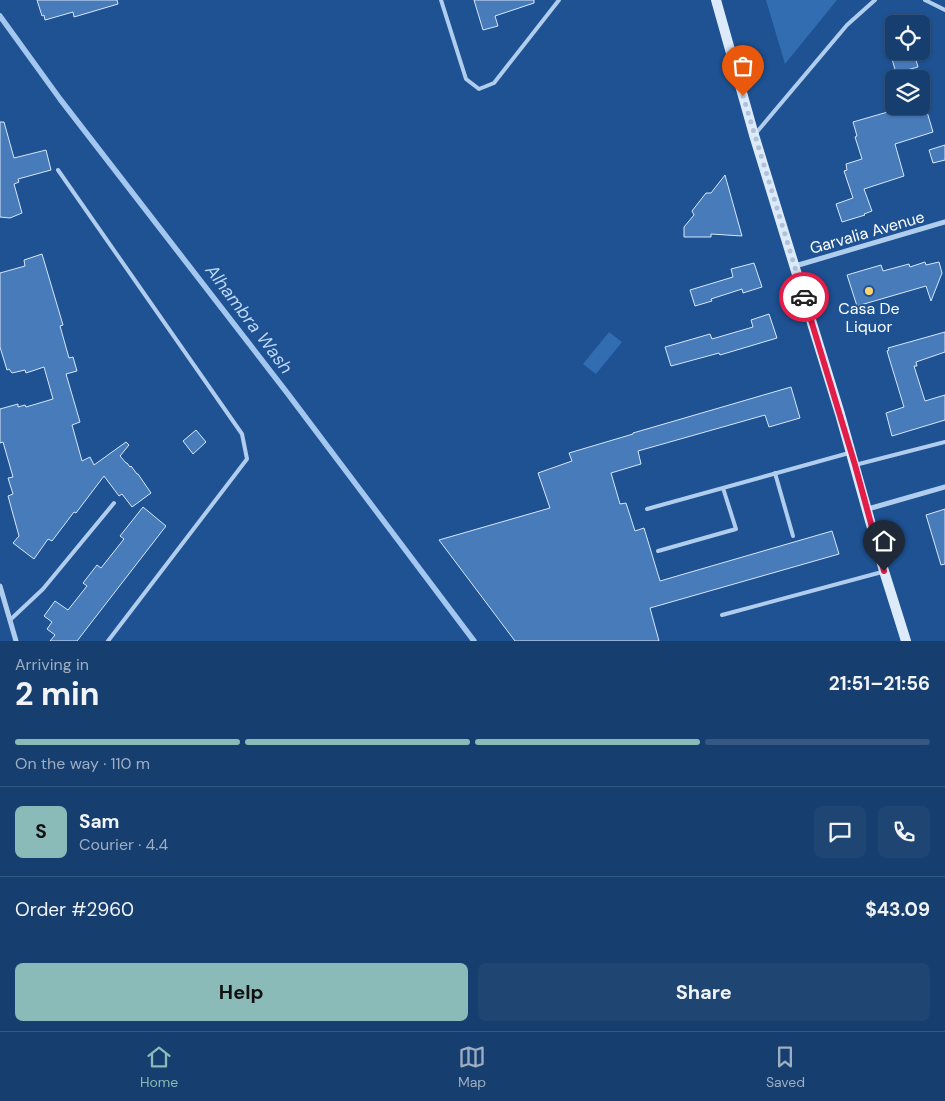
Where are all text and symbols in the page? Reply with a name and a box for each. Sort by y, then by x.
map controls [885,15,930,115]
button: locate [885,15,930,60]
pin [722,45,764,96]
icon: bag [729,52,757,80]
button: layers [885,70,930,115]
street label: Garvalia Avenue [807,206,927,259]
water label: Alhambra Wash [199,259,298,379]
courier [779,272,829,322]
icon: car [790,283,818,311]
marker: Casa De Liquor [863,285,875,297]
place label: Casa De Liquor [838,298,900,337]
pin [863,520,905,571]
icon: home [870,527,898,555]
text: Arriving in [15,654,89,675]
text: 21:51–21:56 [829,671,930,696]
text: 2 min [15,673,100,715]
text: On the way · 110 m [15,753,150,774]
button: chat [814,806,866,858]
button: phone [878,806,930,858]
text: Sam [79,809,120,834]
text: S [35,819,47,844]
text: Courier · 4.4 [79,834,168,855]
text: Order #2960 [15,897,134,922]
text: $43.09 [865,897,930,922]
button: Help [15,963,468,1021]
button: Share [478,963,930,1021]
tab: Home [140,1043,178,1091]
tab: Map [458,1043,486,1091]
tab: Saved [766,1043,805,1091]

